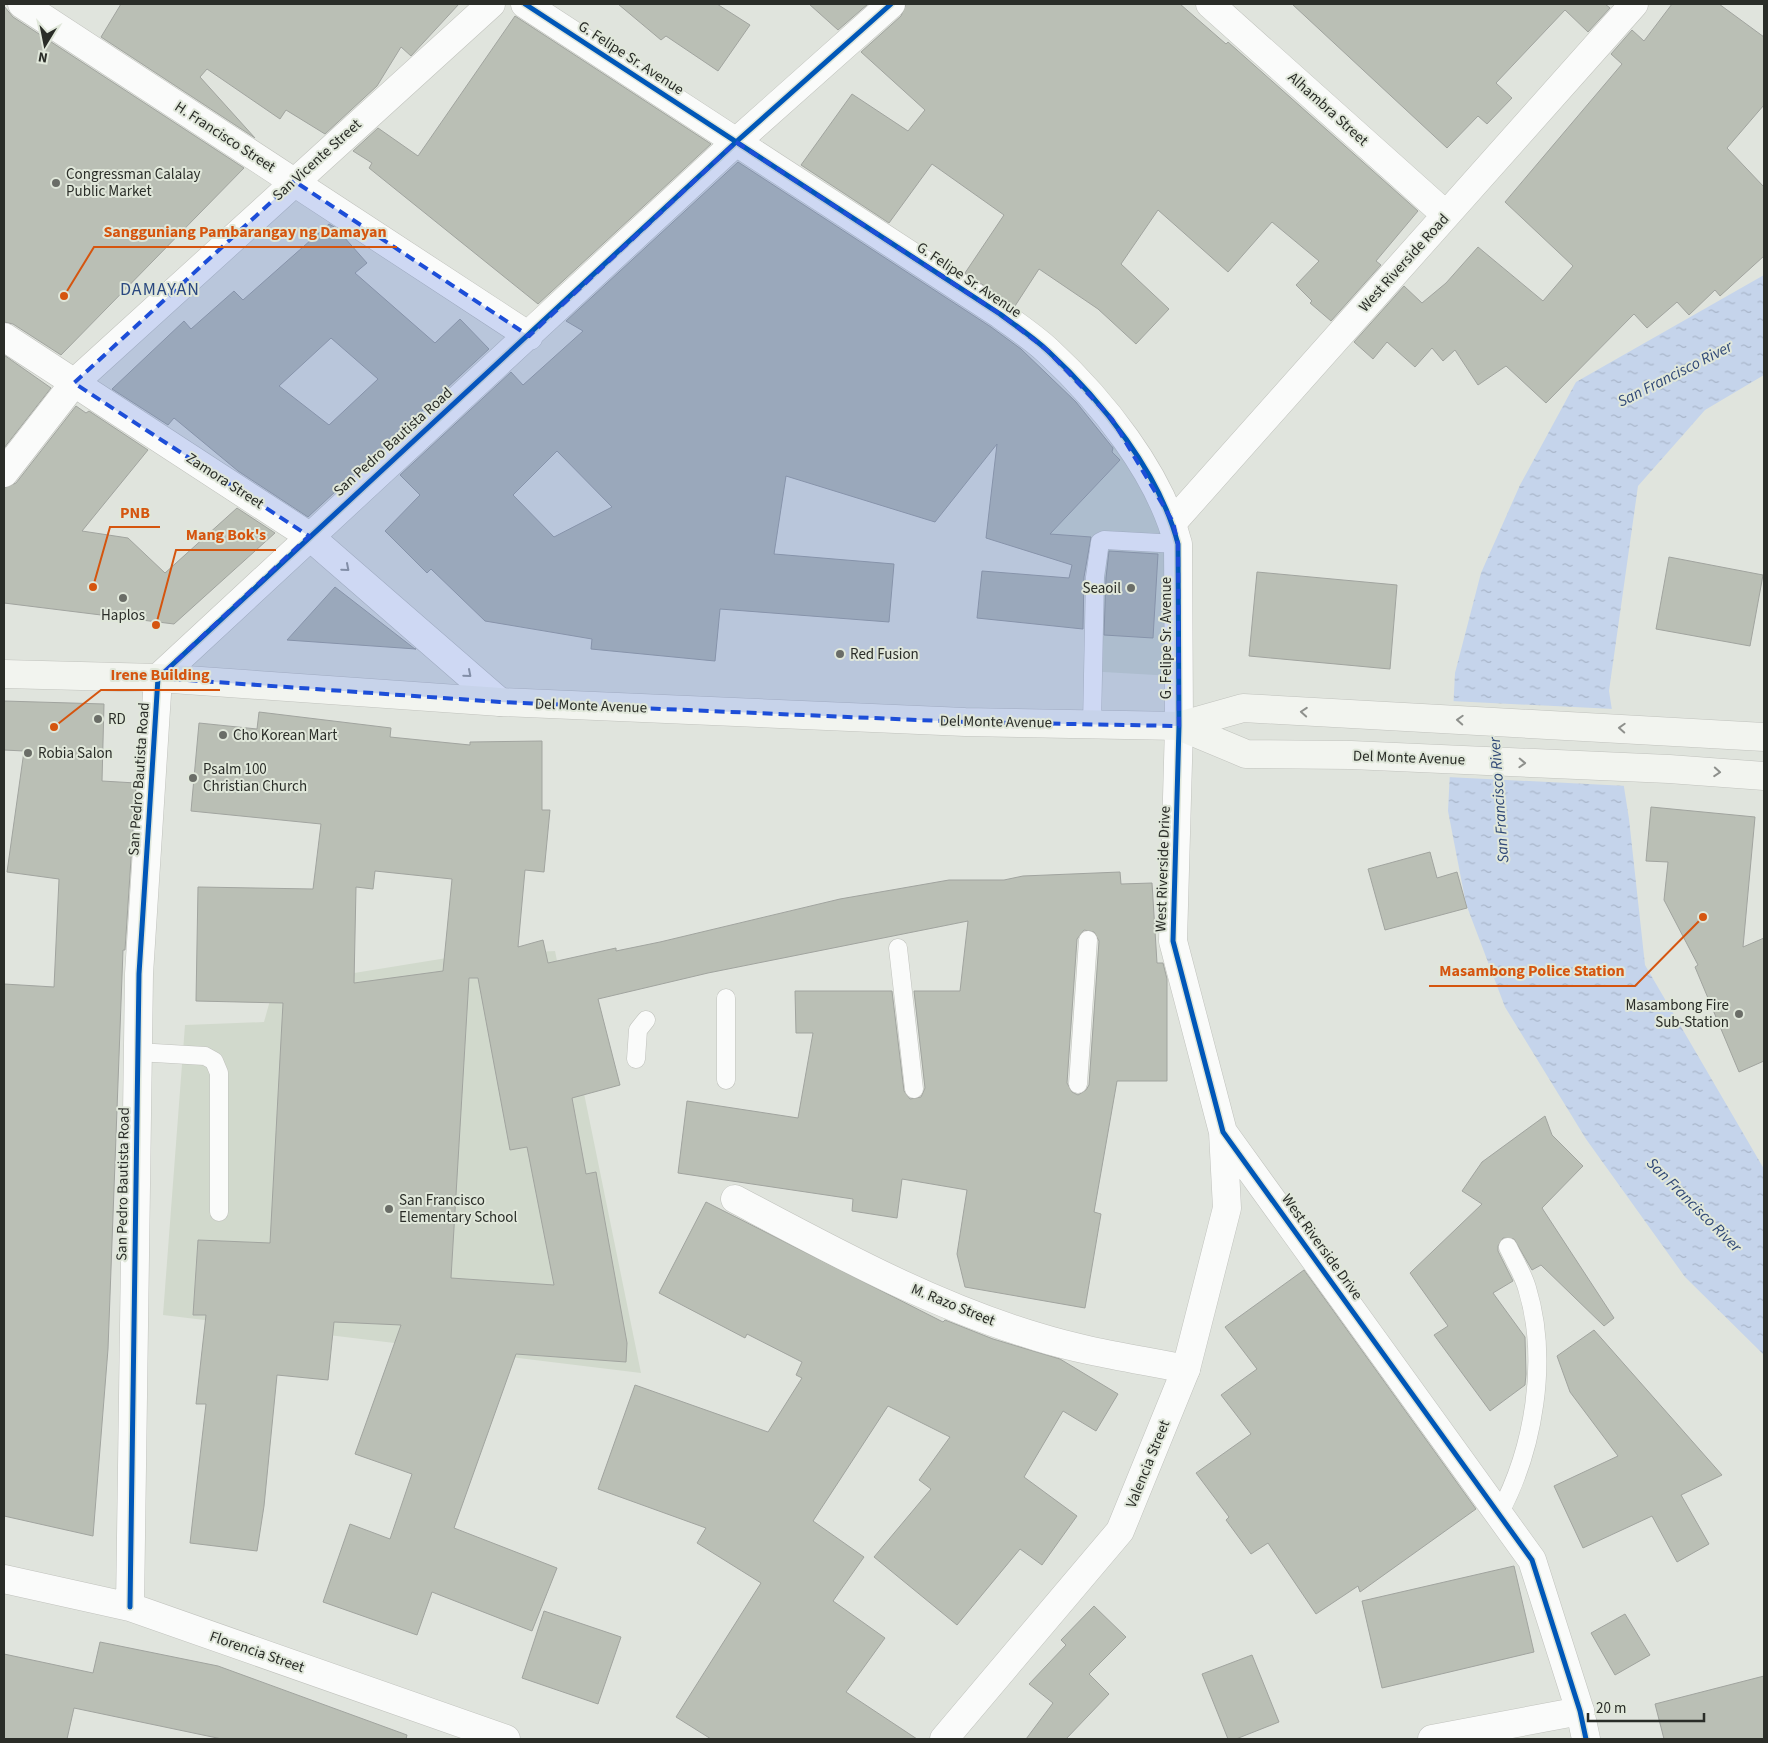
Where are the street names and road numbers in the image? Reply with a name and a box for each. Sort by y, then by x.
street label: G. Felipe Sr. Avenue [574,16,688,100]
street label: Alhambra Street [1283,67,1373,151]
street label: H. Francisco Street [171,97,279,177]
street label: San Vicente Street [268,114,366,206]
street label: West Riverside Road [1354,209,1454,317]
street label: G. Felipe Sr. Avenue [912,237,1026,323]
street label: San Pedro Bautista Road [329,383,457,501]
street label: Zamora Street [182,448,268,514]
street label: G. Felipe Sr. Avenue [1156,577,1177,699]
street label: Del Monte Avenue [535,694,647,718]
street label: San Pedro Bautista Road [123,702,155,856]
street label: Del Monte Avenue [940,711,1052,733]
street label: Del Monte Avenue [1353,746,1465,770]
street label: West Riverside Drive [1150,806,1176,932]
street label: San Pedro Bautista Road [111,1107,135,1261]
street label: West Riverside Drive [1276,1190,1368,1304]
street label: M. Razo Street [908,1279,998,1331]
street label: Valencia Street [1121,1417,1175,1511]
street label: Florencia Street [207,1626,307,1678]

